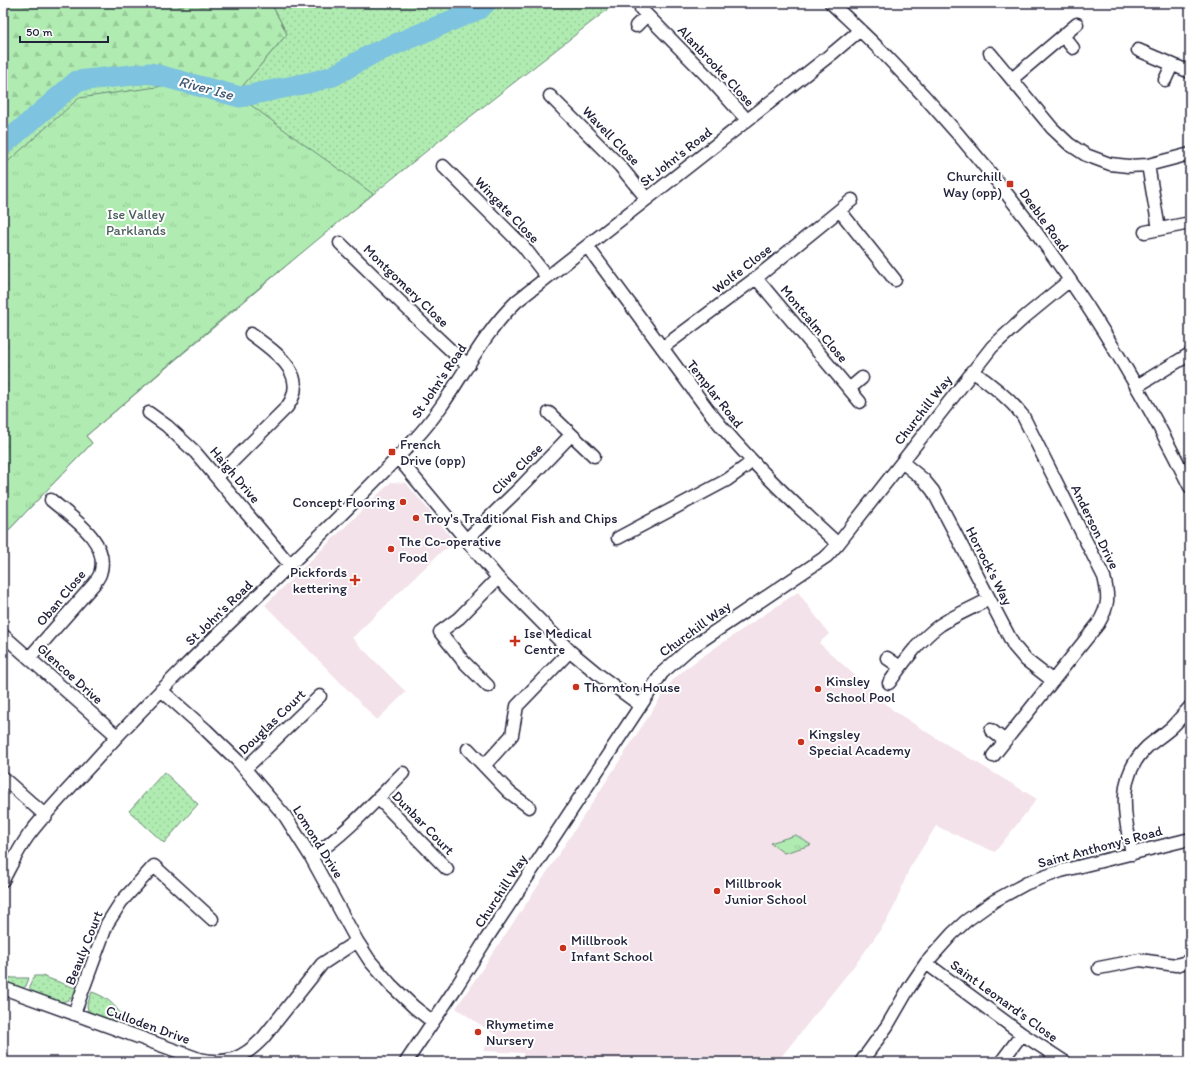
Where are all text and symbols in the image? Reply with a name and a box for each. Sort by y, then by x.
scale bar [20,18,108,44]
street label: Alanbrooke Close [674,22,758,110]
text: 50 m [26,25,52,39]
water label: River Ise [177,72,236,104]
street label: Wavell Close [579,103,644,169]
street label: St John's Road [637,123,716,190]
place label: Churchill Way (opp) [943,168,1002,201]
street label: Wingate Close [471,173,543,247]
marker: Churchill Way (opp) [1005,179,1015,189]
street label: Deeble Road [1015,185,1073,255]
park label: Ise Valley Parklands [106,206,166,239]
street label: Wolfe Close [709,240,775,297]
street label: Montgomery Close [360,241,453,331]
street label: Montcalm Close [777,282,852,367]
street label: St John's Road [408,340,471,422]
street label: Templar Road [683,357,747,432]
street label: Churchill Way [890,371,956,448]
place label: French Drive (opp) [400,436,466,469]
street label: Clive Close [488,439,547,498]
street label: Haigh Drive [206,443,264,507]
marker: French Drive (opp) [387,447,397,457]
street label: Anderson Drive [1067,482,1123,572]
place label: Concept Flooring [292,494,396,511]
marker: Concept Flooring [398,497,408,507]
place label: Troy's Traditional Fish and Chips [424,510,617,527]
marker: Troy's Traditional Fish and Chips [411,513,421,523]
street label: Horrock's Way [962,524,1016,608]
place label: The Co-operative Food [399,533,502,566]
marker: The Co-operative Food [386,544,396,554]
place label: Pickfords kettering [290,564,348,597]
street label: Oban Close [33,566,90,630]
marker: Pickfords kettering [350,575,360,585]
street label: St John's Road [182,576,257,649]
street label: Churchill Way [656,597,734,661]
place label: Ise Medical Centre [524,625,592,658]
marker: Ise Medical Centre [509,635,521,647]
street label: Glencoe Drive [34,640,107,708]
place label: Kinsley School Pool [826,673,895,706]
place label: Thornton House [584,679,681,696]
marker: Thornton House [571,682,581,692]
marker: Kinsley School Pool [813,684,823,694]
street label: Douglas Court [235,686,309,758]
place label: Kingsley Special Academy [809,726,911,759]
marker: Kingsley Special Academy [796,737,806,747]
street label: Dunbar Court [388,787,458,859]
street label: Lomond Drive [289,802,347,882]
street label: Saint Anthony's Road [1036,822,1164,872]
street label: Churchill Way [471,851,531,931]
place label: Millbrook Junior School [725,875,807,908]
marker: Millbrook Junior School [712,886,722,896]
street label: Beauly Court [61,908,107,988]
place label: Millbrook Infant School [571,932,653,965]
marker: Millbrook Infant School [558,943,568,953]
street label: Saint Leonard's Close [947,956,1061,1046]
street label: Culloden Drive [104,1002,193,1048]
place label: Rhymetime Nursery [486,1016,554,1049]
marker: Rhymetime Nursery [473,1027,483,1037]

